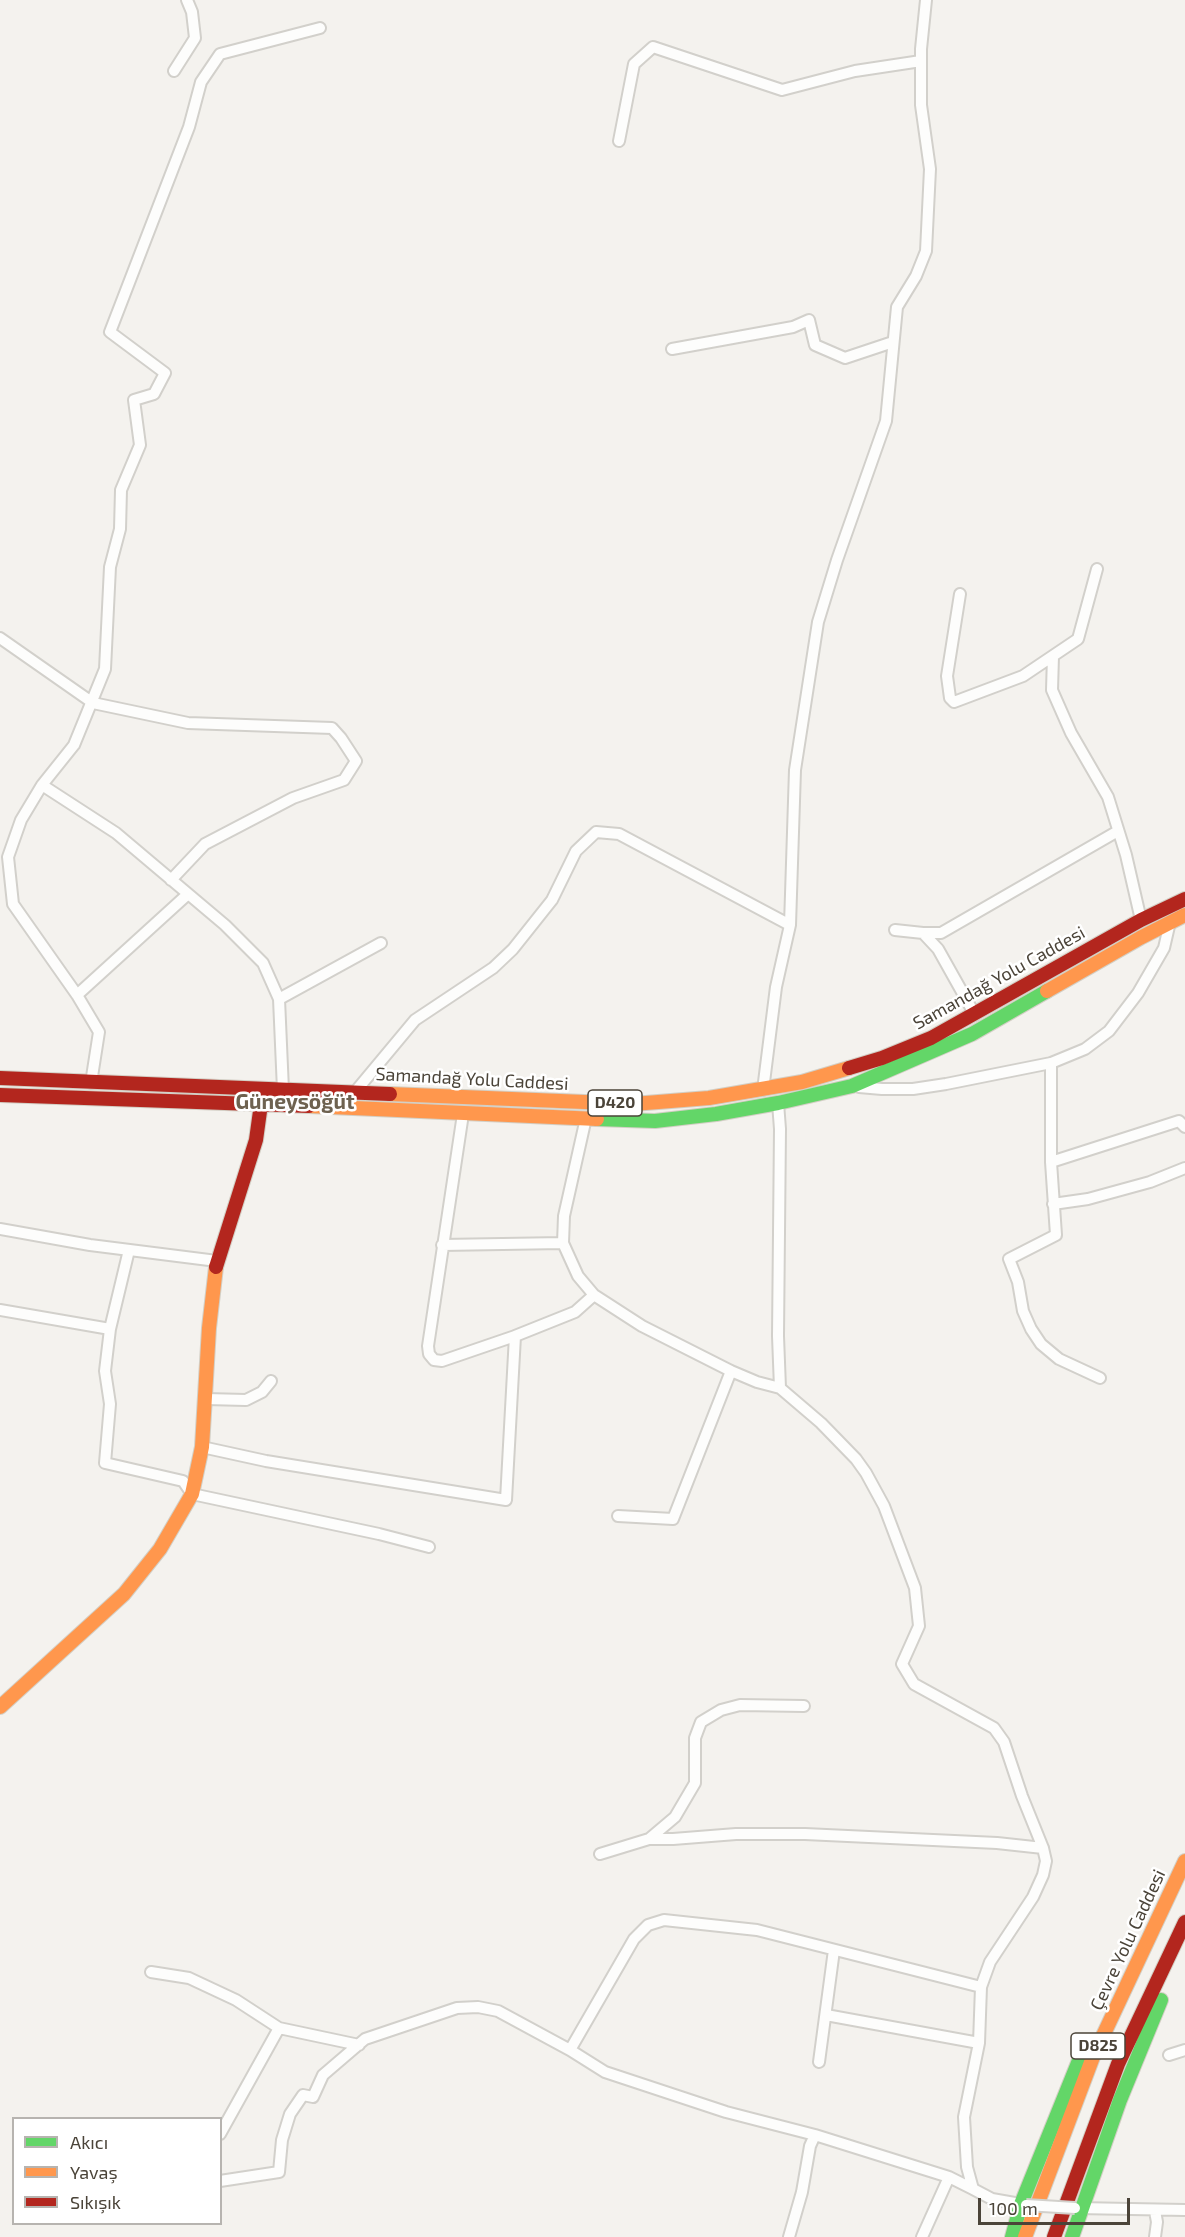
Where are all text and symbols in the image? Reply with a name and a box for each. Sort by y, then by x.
street label: Samandağ Yolu Caddesi [909,922,1089,1034]
street label: Samandağ Yolu Caddesi [375,1063,569,1095]
district label: Güneysöğüt [235,1089,355,1115]
road number: D420 [588,1090,642,1116]
street label: Çevre Yolu Caddesi [1086,1866,1170,2014]
road number: D825 [1071,2033,1125,2059]
legend [12,2117,222,2225]
text: Akıcı [70,2131,108,2153]
text: Yavaş [70,2161,118,2183]
scale bar [981,2186,1132,2224]
text: Sıkışık [70,2191,121,2213]
text: 100 m [989,2197,1038,2219]

